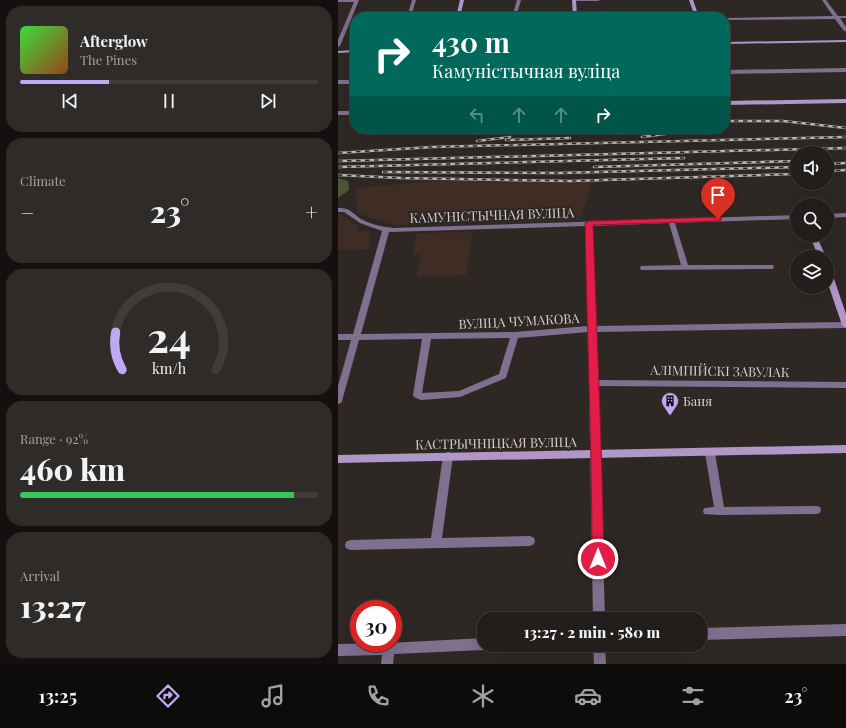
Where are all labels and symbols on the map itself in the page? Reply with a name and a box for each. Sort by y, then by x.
pin [701,178,735,219]
street label: КАМУНІСТЫЧНАЯ ВУЛІЦА [409,203,575,226]
street label: ВУЛІЦА ЧУМАКОВА [458,309,581,332]
street label: АЛІМПІЙСКІ ЗАВУЛАК [649,361,790,380]
building icon: Баня [660,391,680,416]
place label: Баня [683,392,712,409]
street label: КАСТРЫЧНІЦКАЯ ВУЛІЦА [415,433,578,452]
position arrow [577,538,619,580]
speed limit sign: 30 [350,600,402,652]

